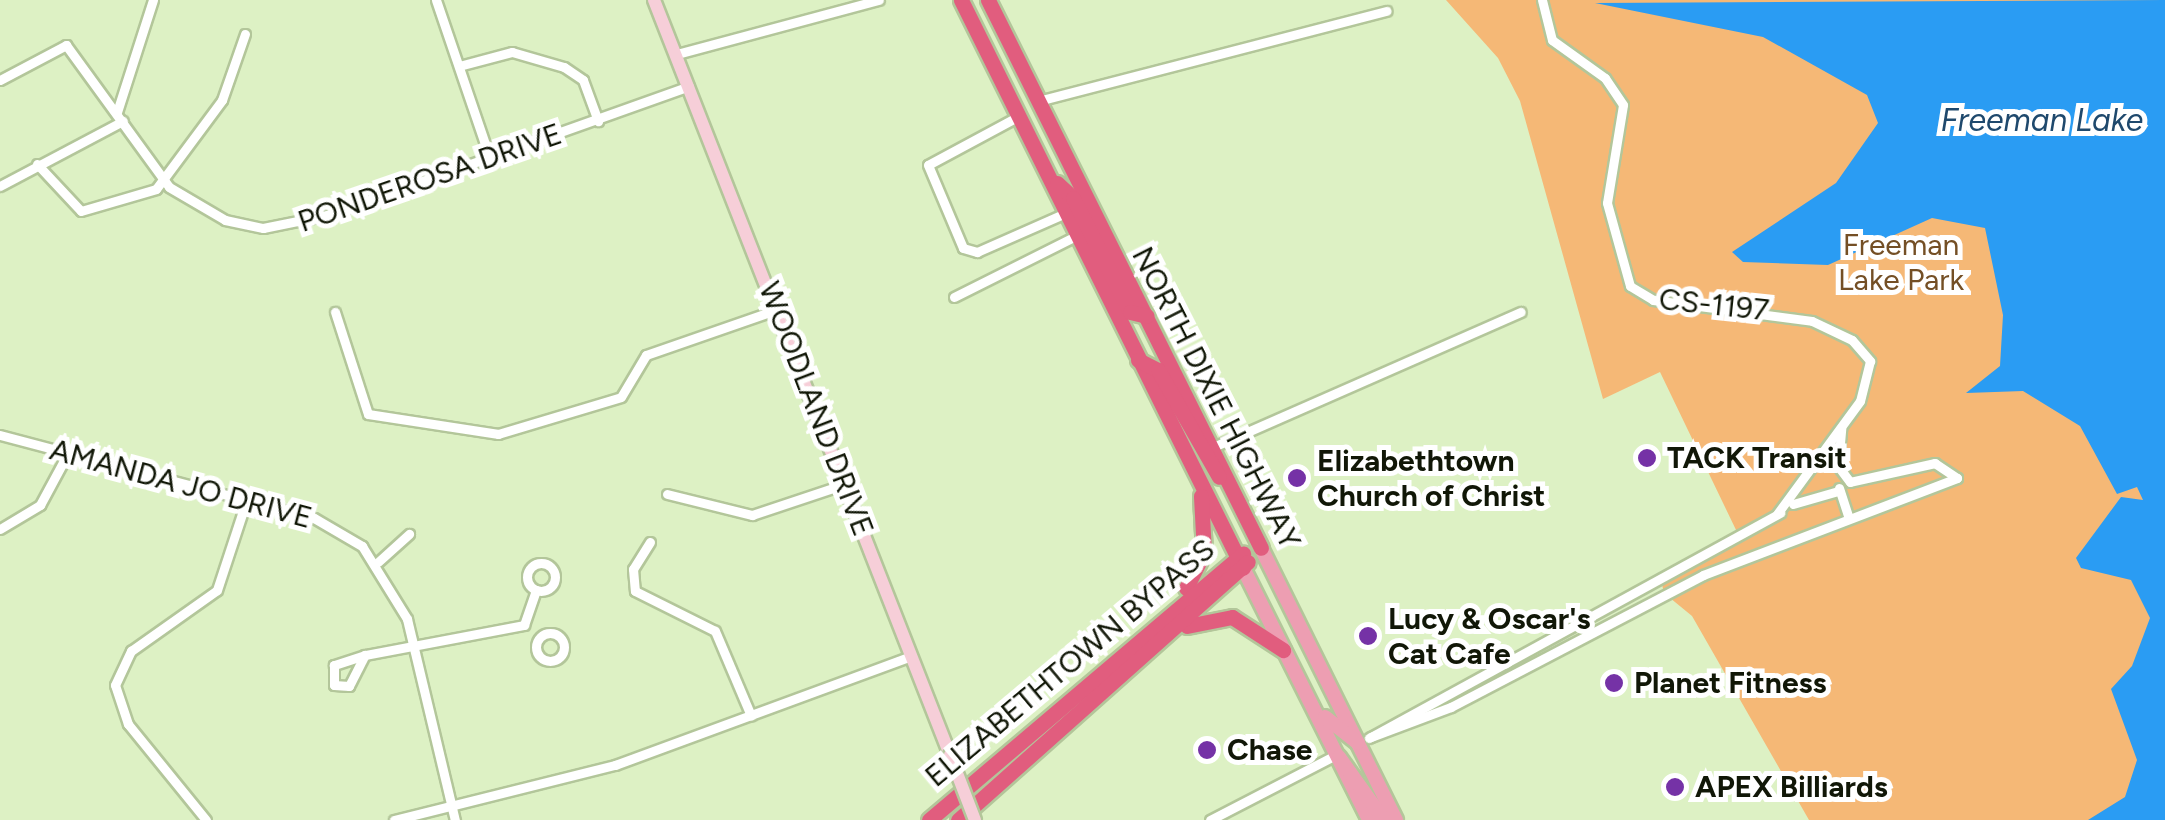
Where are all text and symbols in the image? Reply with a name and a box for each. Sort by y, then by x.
water label: Freeman Lake [1941,101,2143,139]
street label: PONDEROSA DRIVE [293,116,567,240]
park label: Freeman Lake Park [1838,227,1964,298]
street label: NORTH DIXIE HIGHWAY [1124,241,1308,555]
street label: WOODLAND DRIVE [751,277,881,541]
street label: CS-1197 [1657,281,1771,329]
street label: AMANDA JO DRIVE [46,432,316,536]
place label: TACK Transit [1667,440,1847,476]
place label: Elizabethtown Church of Christ [1317,443,1545,514]
marker: TACK Transit [1636,447,1658,469]
marker: Elizabethtown Church of Christ [1286,467,1308,489]
street label: ELIZABETHTOWN BYPASS [918,532,1222,794]
place label: Lucy & Oscar's Cat Cafe [1388,601,1590,672]
marker: Lucy & Oscar's Cat Cafe [1357,625,1379,647]
place label: Planet Fitness [1634,665,1826,701]
marker: Planet Fitness [1603,672,1625,694]
place label: Chase [1227,732,1312,768]
marker: Chase [1196,739,1218,761]
place label: APEX Billiards [1695,769,1888,805]
marker: APEX Billiards [1664,776,1686,798]

